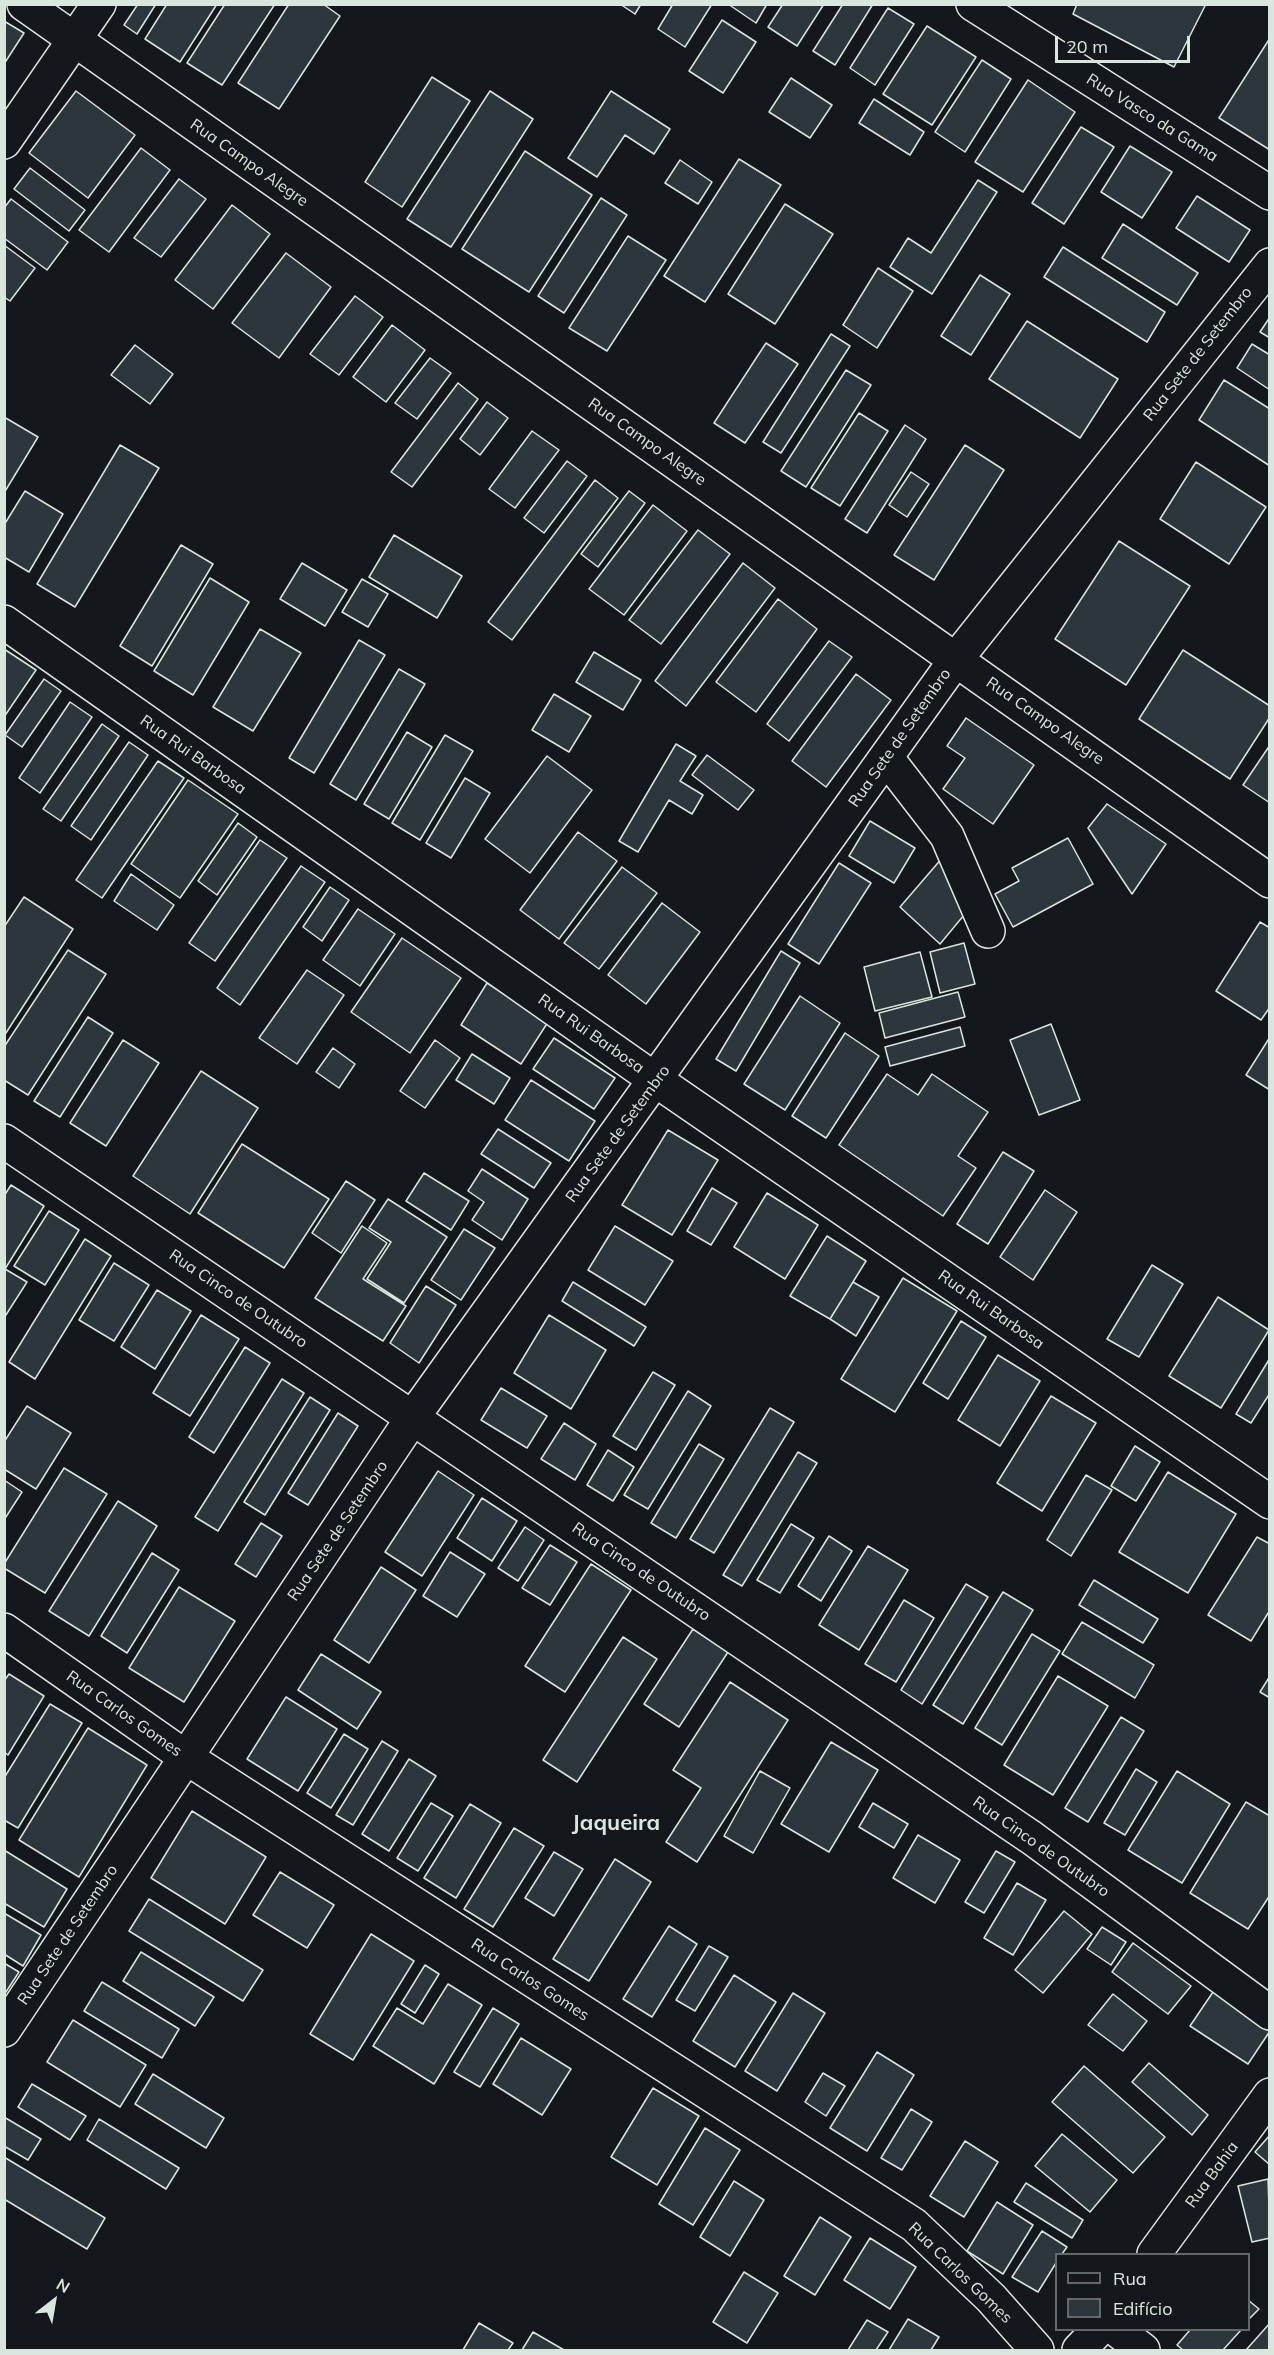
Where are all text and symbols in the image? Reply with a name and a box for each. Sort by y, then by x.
scale bar [1058,24,1193,62]
text: 20 m [1066,35,1108,58]
street label: Rua Vasco da Gama [1083,70,1221,166]
street label: Rua Campo Alegre [186,115,312,211]
street label: Rua Sete de Setembro [1140,283,1256,425]
street label: Rua Campo Alegre [584,394,710,490]
street label: Rua Sete de Setembro [845,665,955,811]
street label: Rua Campo Alegre [982,673,1108,769]
street label: Rua Rui Barbosa [136,711,250,799]
street label: Rua Rui Barbosa [534,990,648,1078]
street label: Rua Sete de Setembro [562,1062,674,1206]
street label: Rua Cinco de Outubro [165,1246,311,1352]
street label: Rua Rui Barbosa [934,1266,1048,1354]
street label: Rua Sete de Setembro [284,1457,392,1605]
street label: Rua Cinco de Outubro [568,1519,714,1625]
street label: Rua Carlos Gomes [62,1667,186,1761]
street label: Rua Cinco de Outubro [969,1792,1113,1902]
district label: Jaqueira [572,1810,660,1836]
street label: Rua Sete de Setembro [14,1861,122,2009]
street label: Rua Carlos Gomes [467,1935,593,2025]
street label: Rua Bahia [1182,2138,1242,2212]
street label: Rua Carlos Gomes [904,2219,1016,2327]
legend [1055,2253,1250,2331]
text: Rua [1113,2267,1147,2290]
north arrow [24,2271,84,2331]
text: N [53,2274,74,2297]
text: Edifício [1113,2297,1172,2320]

